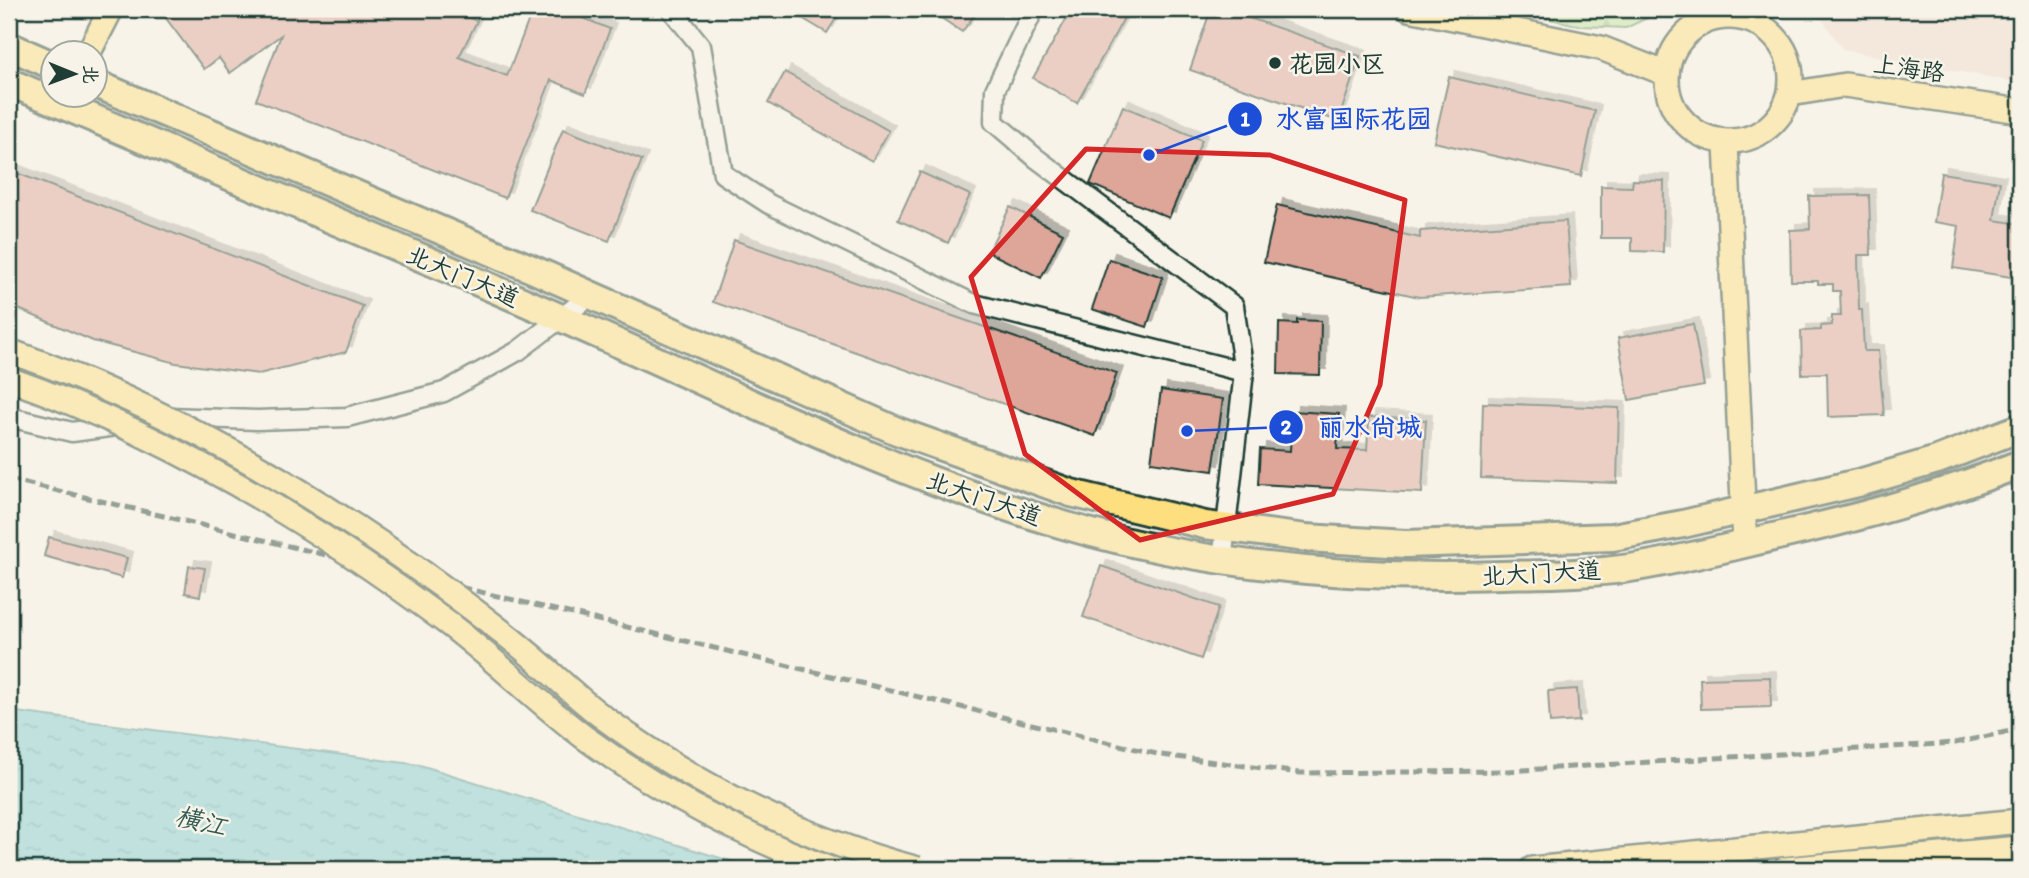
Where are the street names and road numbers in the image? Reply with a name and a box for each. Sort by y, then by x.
street label: 上海路 [1871,49,1947,87]
street label: 北大门大道 [402,239,524,313]
street label: 北大门大道 [923,465,1045,531]
street label: 北大门大道 [1480,555,1602,591]

